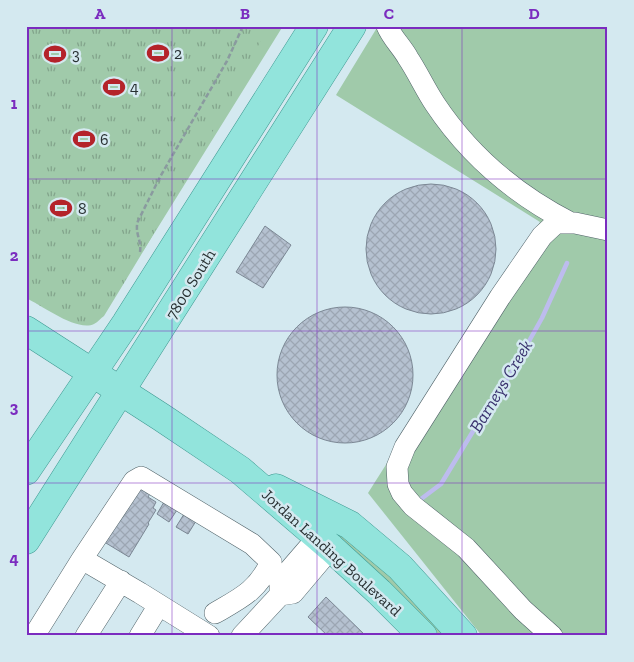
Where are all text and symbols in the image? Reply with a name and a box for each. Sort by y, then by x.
text: A [95,4,106,23]
text: B [240,4,250,23]
text: C [384,4,394,23]
text: D [528,4,540,23]
sports icon: 2 [145,40,171,66]
sports icon: 3 [42,41,68,67]
place label: 2 [174,44,182,63]
place label: 3 [72,45,80,64]
sports icon: 4 [101,74,127,100]
place label: 4 [130,78,139,97]
text: 1 [11,94,18,113]
sports icon: 6 [71,126,97,152]
place label: 6 [100,130,109,149]
sports icon: 8 [48,195,74,221]
place label: 8 [78,199,87,218]
text: 2 [10,246,19,265]
street label: 7800 South [161,246,219,323]
water label: Barneys Creek [465,336,537,436]
text: 3 [10,398,19,417]
street label: Jordan Landing Boulevard [258,485,406,620]
text: 4 [9,549,19,568]

